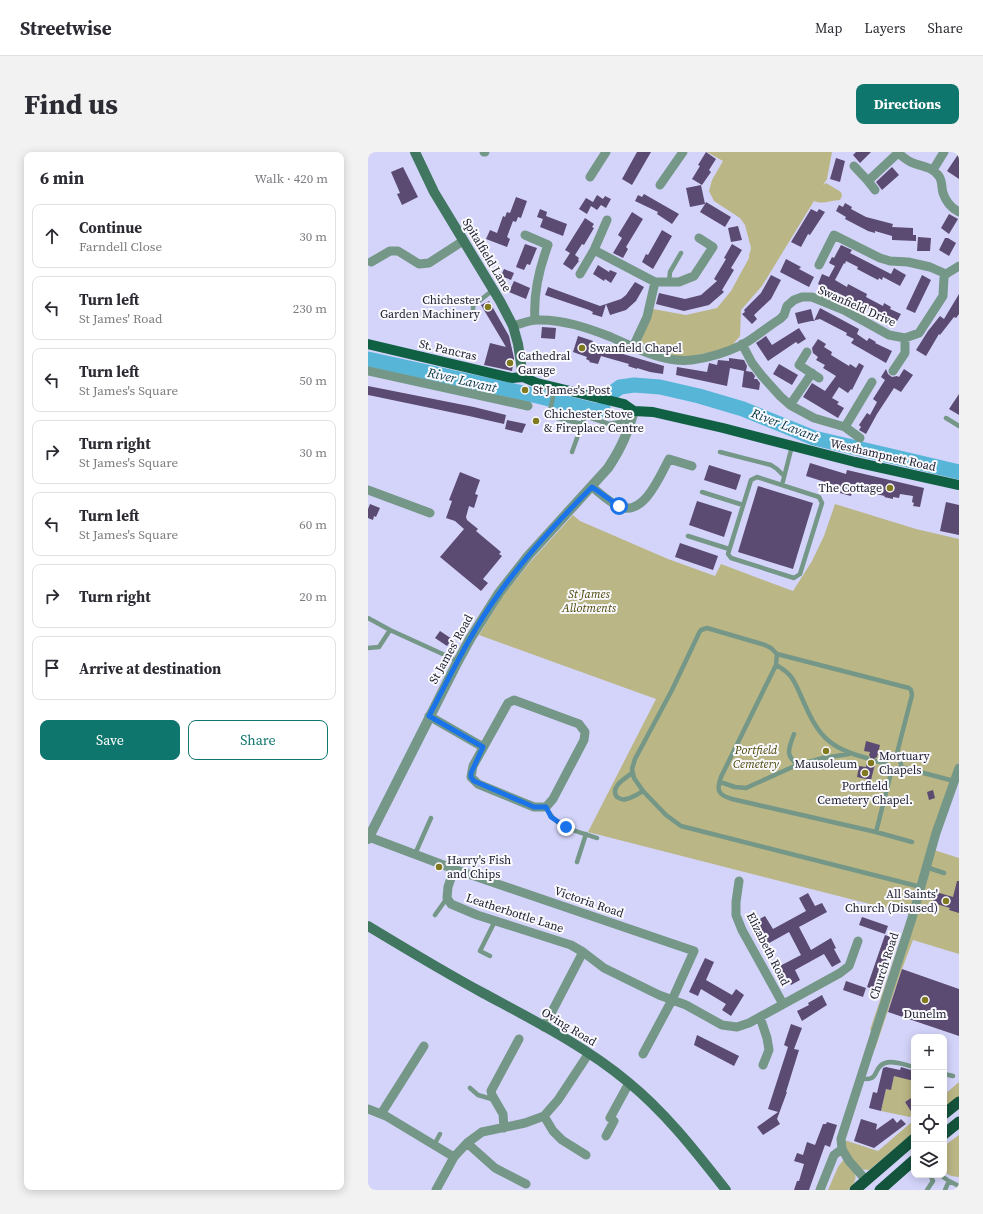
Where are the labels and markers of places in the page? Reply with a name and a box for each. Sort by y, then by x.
place label: Chichester Garden Machinery [380,292,481,322]
marker: Chichester Garden Machinery [483,302,493,312]
place label: Swanfield Chapel [590,340,682,356]
marker: Swanfield Chapel [577,343,587,353]
place label: Cathedral Garage [518,348,571,378]
marker: Cathedral Garage [505,358,515,368]
place label: St James's Post [533,382,610,398]
marker: St James's Post [520,385,530,395]
place label: Chichester Stove & Fireplace Centre [544,406,644,436]
marker: Chichester Stove & Fireplace Centre [531,416,541,426]
place label: The Cottage [818,480,882,496]
marker: The Cottage [885,483,895,493]
marker: Mausoleum [821,746,831,756]
place label: Mortuary Chapels [879,748,931,778]
place label: Mausoleum [795,756,858,772]
marker: Mortuary Chapels [866,758,876,768]
marker: Portfield Cemetery Chapel. [860,768,870,778]
place label: Portfield Cemetery Chapel. [817,778,913,808]
place label: Harry's Fish and Chips [447,852,511,882]
marker: Harry's Fish and Chips [434,862,444,872]
place label: All Saints' Church (Disused) [845,886,938,916]
marker: All Saints' Church (Disused) [941,896,951,906]
marker: Dunelm [920,995,930,1005]
place label: Dunelm [903,1006,947,1022]

